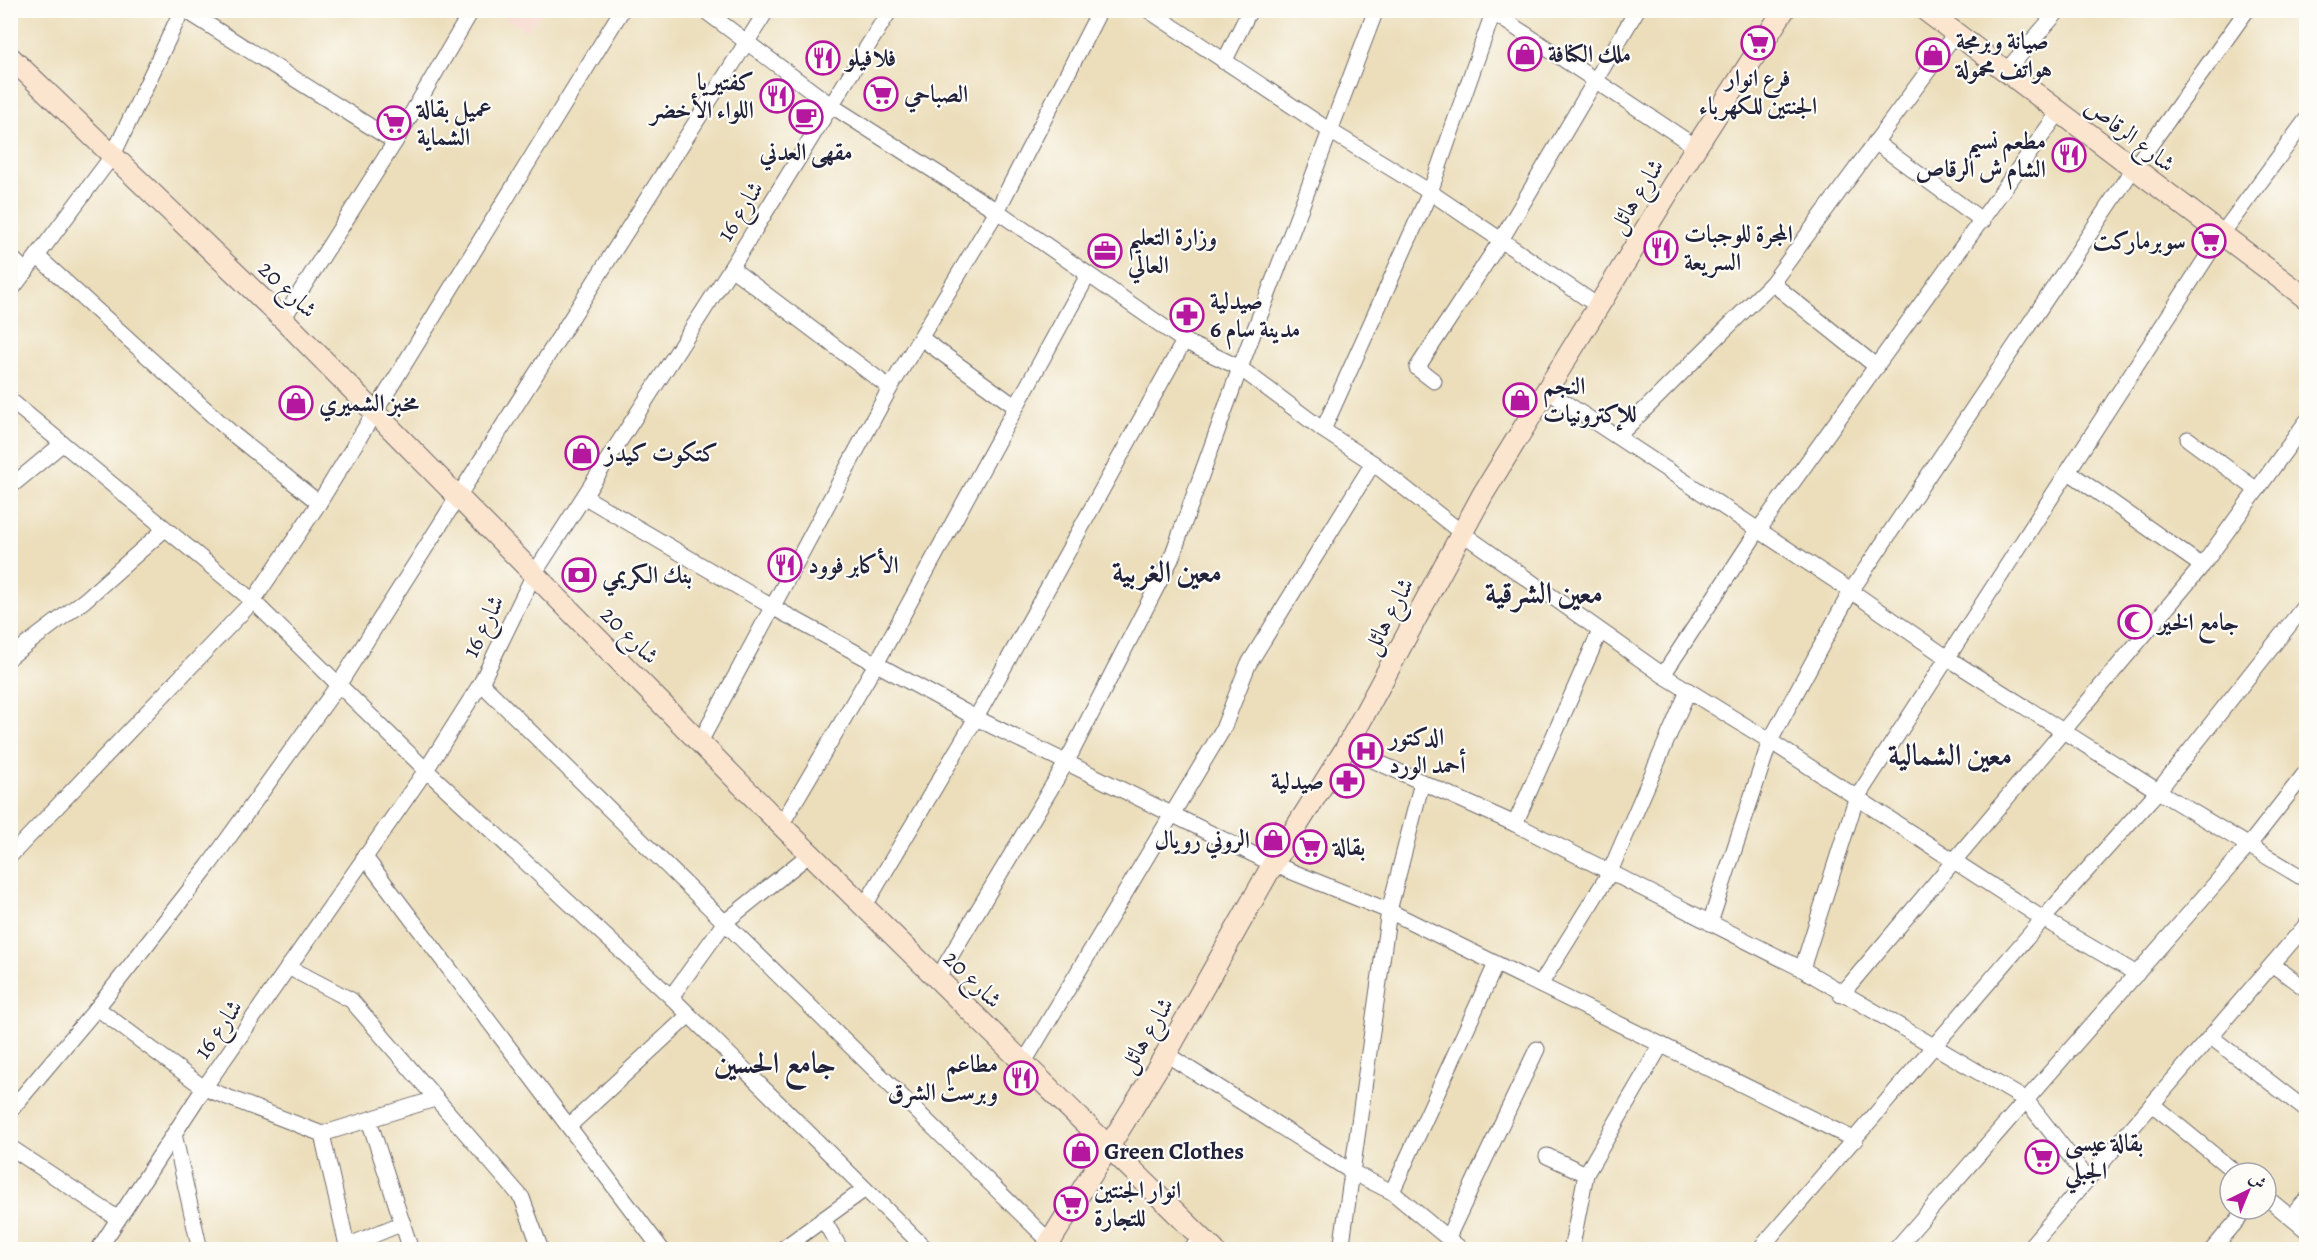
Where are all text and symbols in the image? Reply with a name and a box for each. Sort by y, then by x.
supermarket icon: فرع انوار الجنتين للكهرباء [1740,25,1776,61]
place label: صيانة وبرمجة هواتف محمولة [1954,25,2052,85]
shop icon: ملك الكنافة [1507,36,1543,72]
shop icon: صيانة وبرمجة هواتف محمولة [1915,37,1951,73]
place label: ملك الكنافة [1548,38,1631,70]
restaurant icon: فلافيلو [805,40,841,76]
place label: فلافيلو [843,42,896,74]
place label: فرع انوار الجنتين للكهرباء [1699,62,1817,122]
place label: كفتيريا اللواء الأخضر [647,66,754,126]
supermarket icon: الصباحي [863,76,899,112]
restaurant icon: كفتيريا اللواء الأخضر [759,78,795,114]
place label: الصباحي [903,78,968,113]
street label: شارع الرقاص [2076,90,2182,183]
place label: عميل بقالة الشماية [415,93,492,153]
cafe icon: مقهى العدني [788,99,824,135]
supermarket icon: عميل بقالة الشماية [376,105,412,141]
place label: مطعم نسيم الشام ش الرقاص [1915,125,2046,190]
place label: مقهى العدني [758,136,853,171]
restaurant icon: مطعم نسيم الشام ش الرقاص [2051,137,2087,173]
street label: شارع هائل [1600,152,1675,242]
street label: شارع 16 [709,175,774,249]
place label: المجرة للوجبات السريعة [1684,218,1793,278]
place label: وزارة التعليم العالي [1127,221,1217,284]
supermarket icon: سوبرماركت [2191,223,2227,259]
place label: سوبرماركت [2093,225,2186,257]
restaurant icon: المجرة للوجبات السريعة [1643,230,1679,266]
office icon: وزارة التعليم العالي [1087,233,1123,269]
street label: شارع 20 [249,253,325,328]
place label: صيدلية مدينة سام 6 [1210,285,1300,350]
pharmacy icon: صيدلية مدينة سام 6 [1169,297,1205,333]
place label: النجم للإكترونيات [1543,370,1637,432]
shop icon: النجم للإكترونيات [1502,382,1538,418]
shop icon: مخبز الشميري [278,385,314,421]
place label: مخبز الشميري [319,387,419,422]
shop icon: كتكوت كيدز [564,435,600,471]
place label: كتكوت كيدز [602,437,718,469]
restaurant icon: الأكابر فوود [767,547,803,583]
place label: الأكابر فوود [808,547,899,581]
district label: معين الغربية [1112,552,1222,592]
bank icon: بنك الكريمي [561,557,597,593]
place label: بنك الكريمي [602,559,692,597]
street label: شارع هائل [1354,572,1425,662]
district label: معين الشرقية [1485,573,1603,613]
street label: شارع 16 [454,589,515,664]
street label: شارع 20 [591,599,666,674]
mosque icon: جامع الخير [2117,604,2153,640]
place label: جامع الخير [2155,606,2239,644]
place label: الدكتور أحمد الورد [1386,721,1466,781]
hospital icon: الدكتور أحمد الورد [1348,733,1384,769]
district label: معين الشمالية [1888,735,2012,775]
pharmacy icon: صيدلية [1329,763,1365,799]
place label: صيدلية [1271,765,1324,797]
shop icon: الروني رويال [1255,822,1291,858]
place label: الروني رويال [1155,824,1250,859]
supermarket icon: بقالة [1292,829,1328,865]
place label: بقالة [1331,831,1365,863]
street label: شارع 20 [934,943,1009,1018]
street label: شارع هائل [1111,991,1184,1081]
street label: شارع 16 [186,993,253,1067]
district label: جامع الحسين [714,1043,836,1090]
place label: مطاعم وبرست الشرق [888,1048,998,1108]
restaurant icon: مطاعم وبرست الشرق [1003,1060,1039,1096]
place label: بقالة عيسى الجبلي [2064,1127,2143,1194]
shop icon: Green Clothes [1063,1133,1099,1169]
place label: Green Clothes [1104,1135,1244,1167]
supermarket icon: بقالة عيسى الجبلي [2024,1139,2060,1175]
north arrow [2218,1161,2278,1221]
text: ش [2244,1167,2271,1194]
place label: انوار الجنتين للتجارة [1094,1174,1181,1234]
supermarket icon: انوار الجنتين للتجارة [1053,1186,1089,1222]

